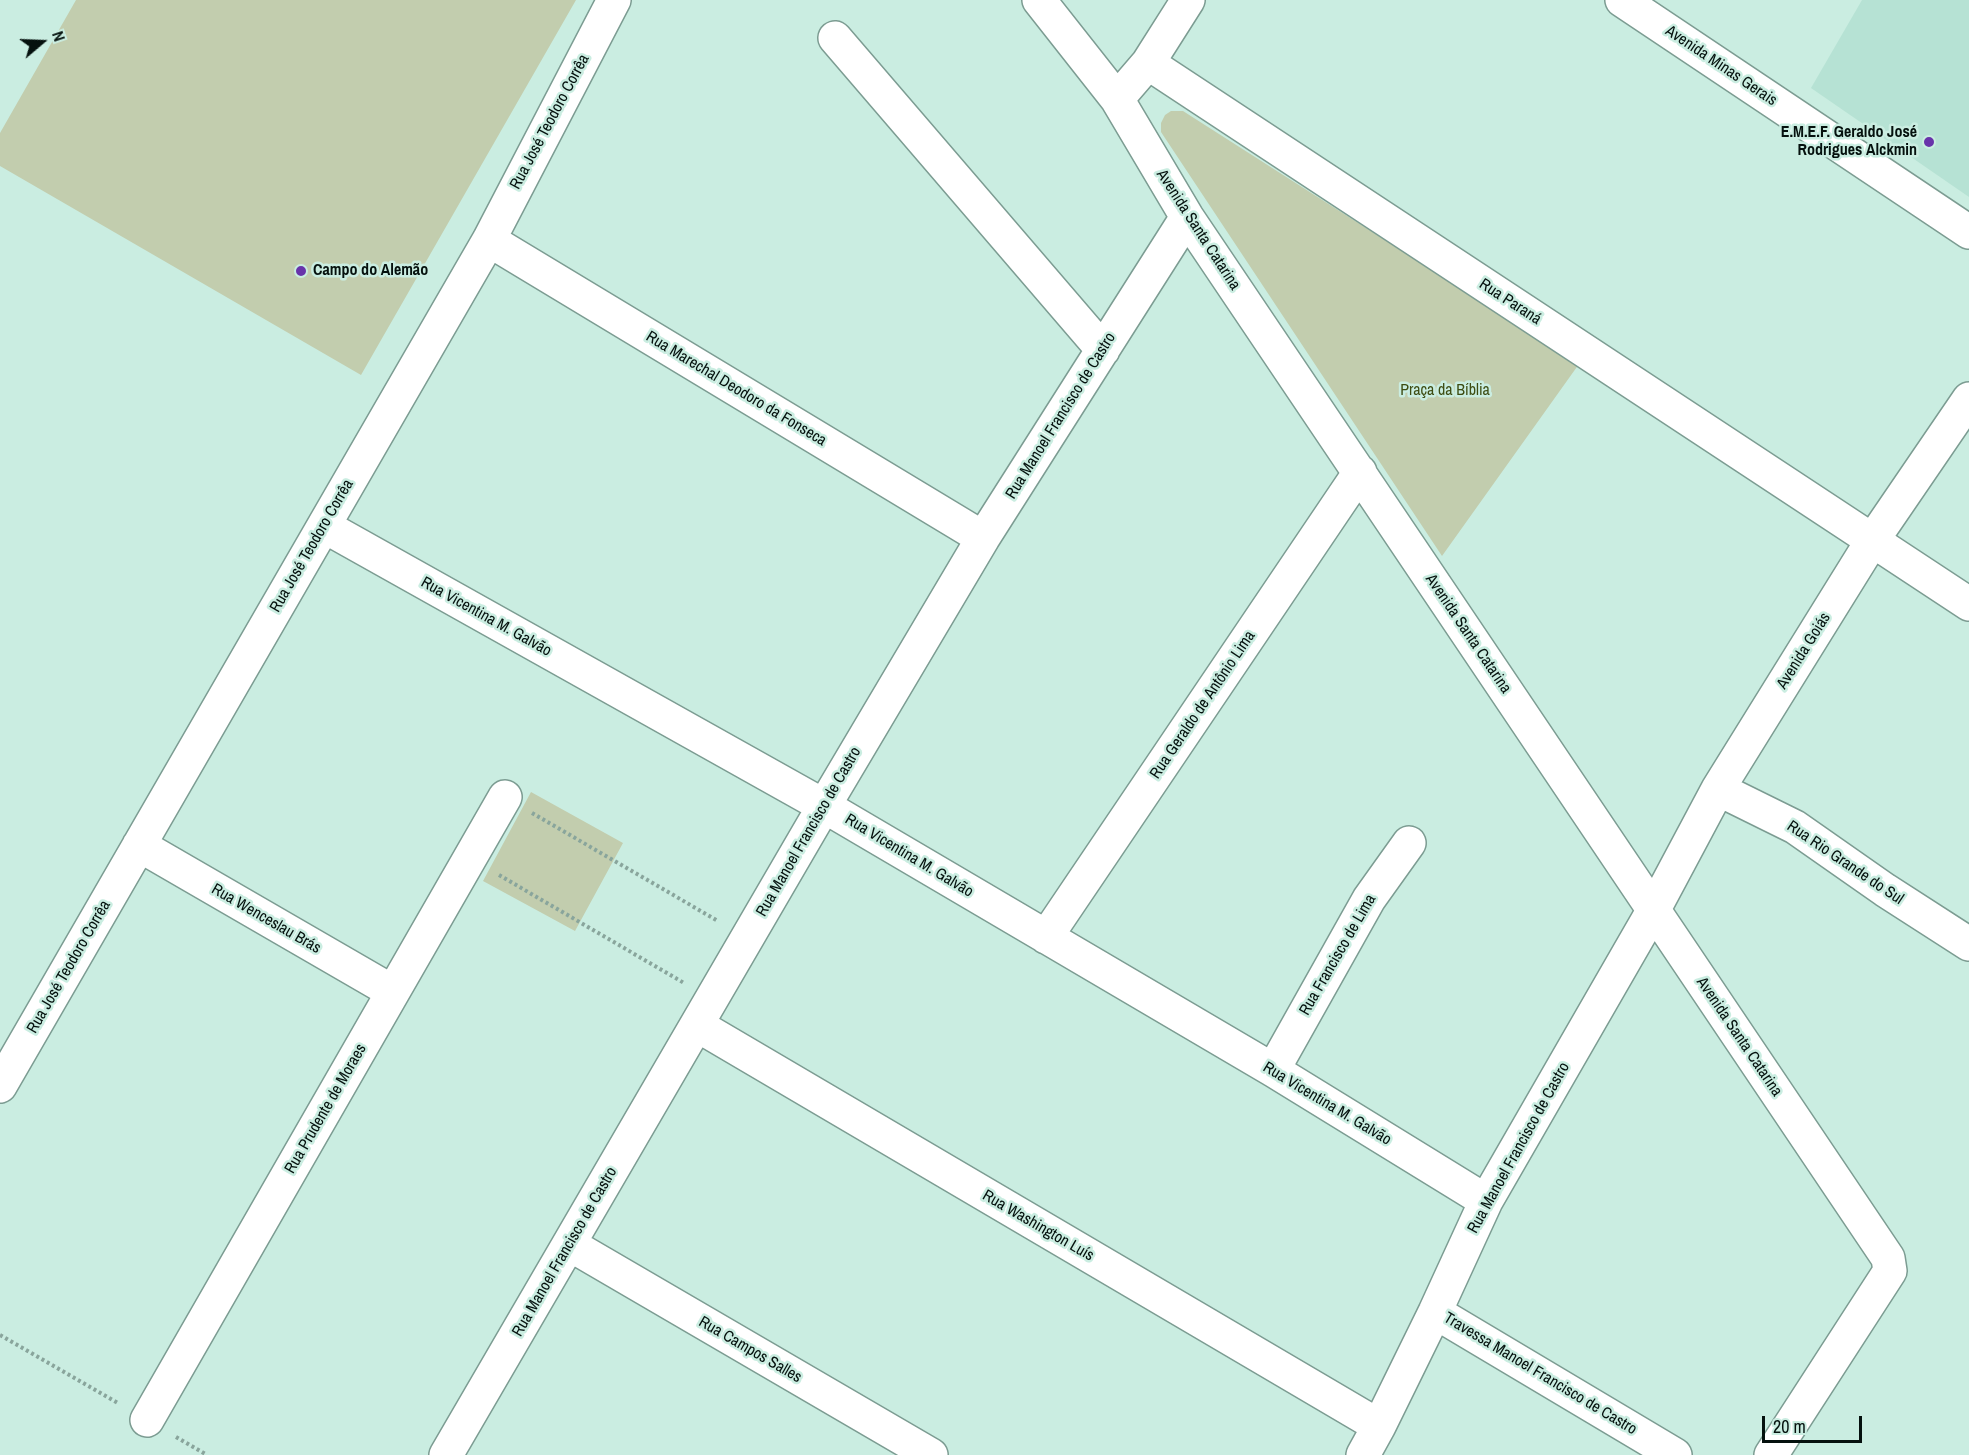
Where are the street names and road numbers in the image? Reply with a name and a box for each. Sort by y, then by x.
street label: Avenida Minas Gerais [1662,22,1780,110]
street label: Rua José Teodoro Corrêa [506,51,594,193]
street label: Avenida Santa Catarina [1152,166,1244,294]
street label: Rua Paraná [1475,275,1545,329]
street label: Rua Marechal Deodoro da Fonseca [642,327,830,451]
street label: Rua Manoel Francisco de Castro [1002,329,1120,503]
street label: Rua José Teodoro Corrêa [266,476,358,616]
street label: Avenida Santa Catarina [1421,571,1515,697]
street label: Rua Vicentina M. Galvão [417,573,555,661]
street label: Avenida Goiás [1773,609,1835,693]
street label: Rua Geraldo de Antônio Lima [1146,627,1260,783]
street label: Rua Manoel Francisco de Castro [753,744,865,920]
street label: Rua Vicentina M. Galvão [841,810,977,902]
street label: Rua Rio Grande do Sul [1783,817,1907,909]
street label: Rua Wenceslau Brás [208,880,324,958]
street label: Rua Francisco de Lima [1296,891,1380,1019]
street label: Rua José Teodoro Corrêa [23,897,115,1037]
street label: Avenida Santa Catarina [1692,974,1786,1100]
street label: Rua Prudente de Moraes [281,1041,371,1177]
street label: Rua Vicentina M. Galvão [1259,1058,1395,1150]
street label: Rua Manoel Francisco de Castro [1464,1059,1574,1237]
street label: Rua Manoel Francisco de Castro [509,1164,621,1340]
street label: Rua Washington Luís [979,1186,1097,1266]
street label: Travessa Manoel Francisco de Castro [1440,1309,1640,1439]
street label: Rua Campos Salles [695,1313,805,1387]

